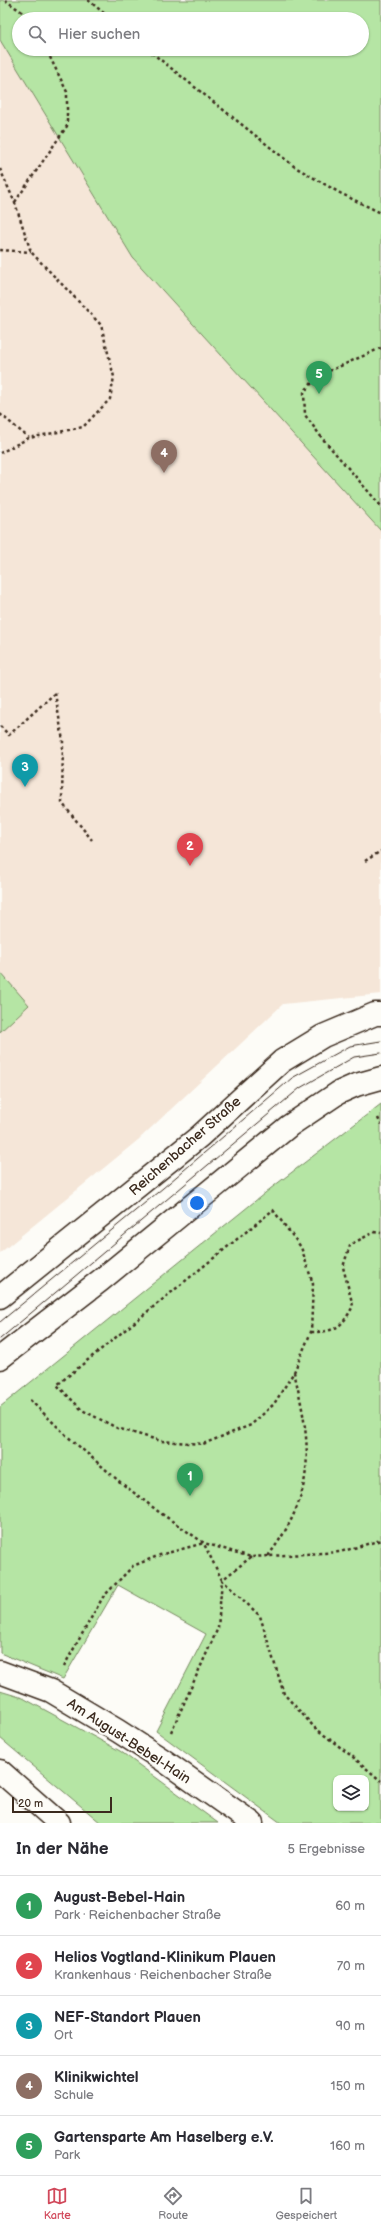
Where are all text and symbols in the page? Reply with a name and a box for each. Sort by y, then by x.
search box [12,12,369,56]
icon: search [26,23,48,45]
text: Hier suchen [58,25,140,44]
pin: 5 [306,361,332,394]
pin: 4 [151,440,177,473]
pin: 3 [12,754,38,787]
pin: 2 [177,833,203,866]
street label: Reichenbacher Straße [126,1093,244,1199]
your location [187,1193,207,1213]
pin: 1 [177,1463,203,1496]
street label: Am August-Bebel-Hain [64,1695,194,1787]
map controls [333,1775,369,1811]
button: layers [333,1775,369,1811]
scale bar [12,1795,112,1814]
text: 20 m [18,1797,43,1810]
text: In der Nähe [16,1839,109,1859]
text: 5 Ergebnisse [288,1841,365,1857]
text: August-Bebel-Hain [54,1888,185,1907]
text: 1 [26,1898,32,1914]
text: 60 m [335,1898,365,1914]
text: Park · Reichenbacher Straße [54,1907,221,1923]
text: Helios Vogtland-Klinikum Plauen [54,1948,276,1967]
text: 2 [25,1958,33,1974]
text: 70 m [337,1958,365,1974]
text: Krankenhaus · Reichenbacher Straße [54,1967,272,1983]
text: NEF-Standort Plauen [54,2008,201,2027]
text: 3 [25,2018,33,2034]
text: 90 m [336,2018,365,2034]
text: Ort [54,2027,73,2043]
text: Klinikwichtel [54,2068,139,2087]
text: 4 [25,2078,33,2094]
text: 150 m [331,2078,365,2094]
text: Schule [54,2087,94,2103]
text: Gartensparte Am Haselberg e.V. [54,2128,274,2147]
text: 5 [25,2138,33,2154]
text: 160 m [330,2138,365,2154]
text: Park [54,2147,80,2163]
tab: Karte [44,2185,71,2222]
tab: Route [158,2185,188,2222]
tab: Gespeichert [276,2185,337,2222]

